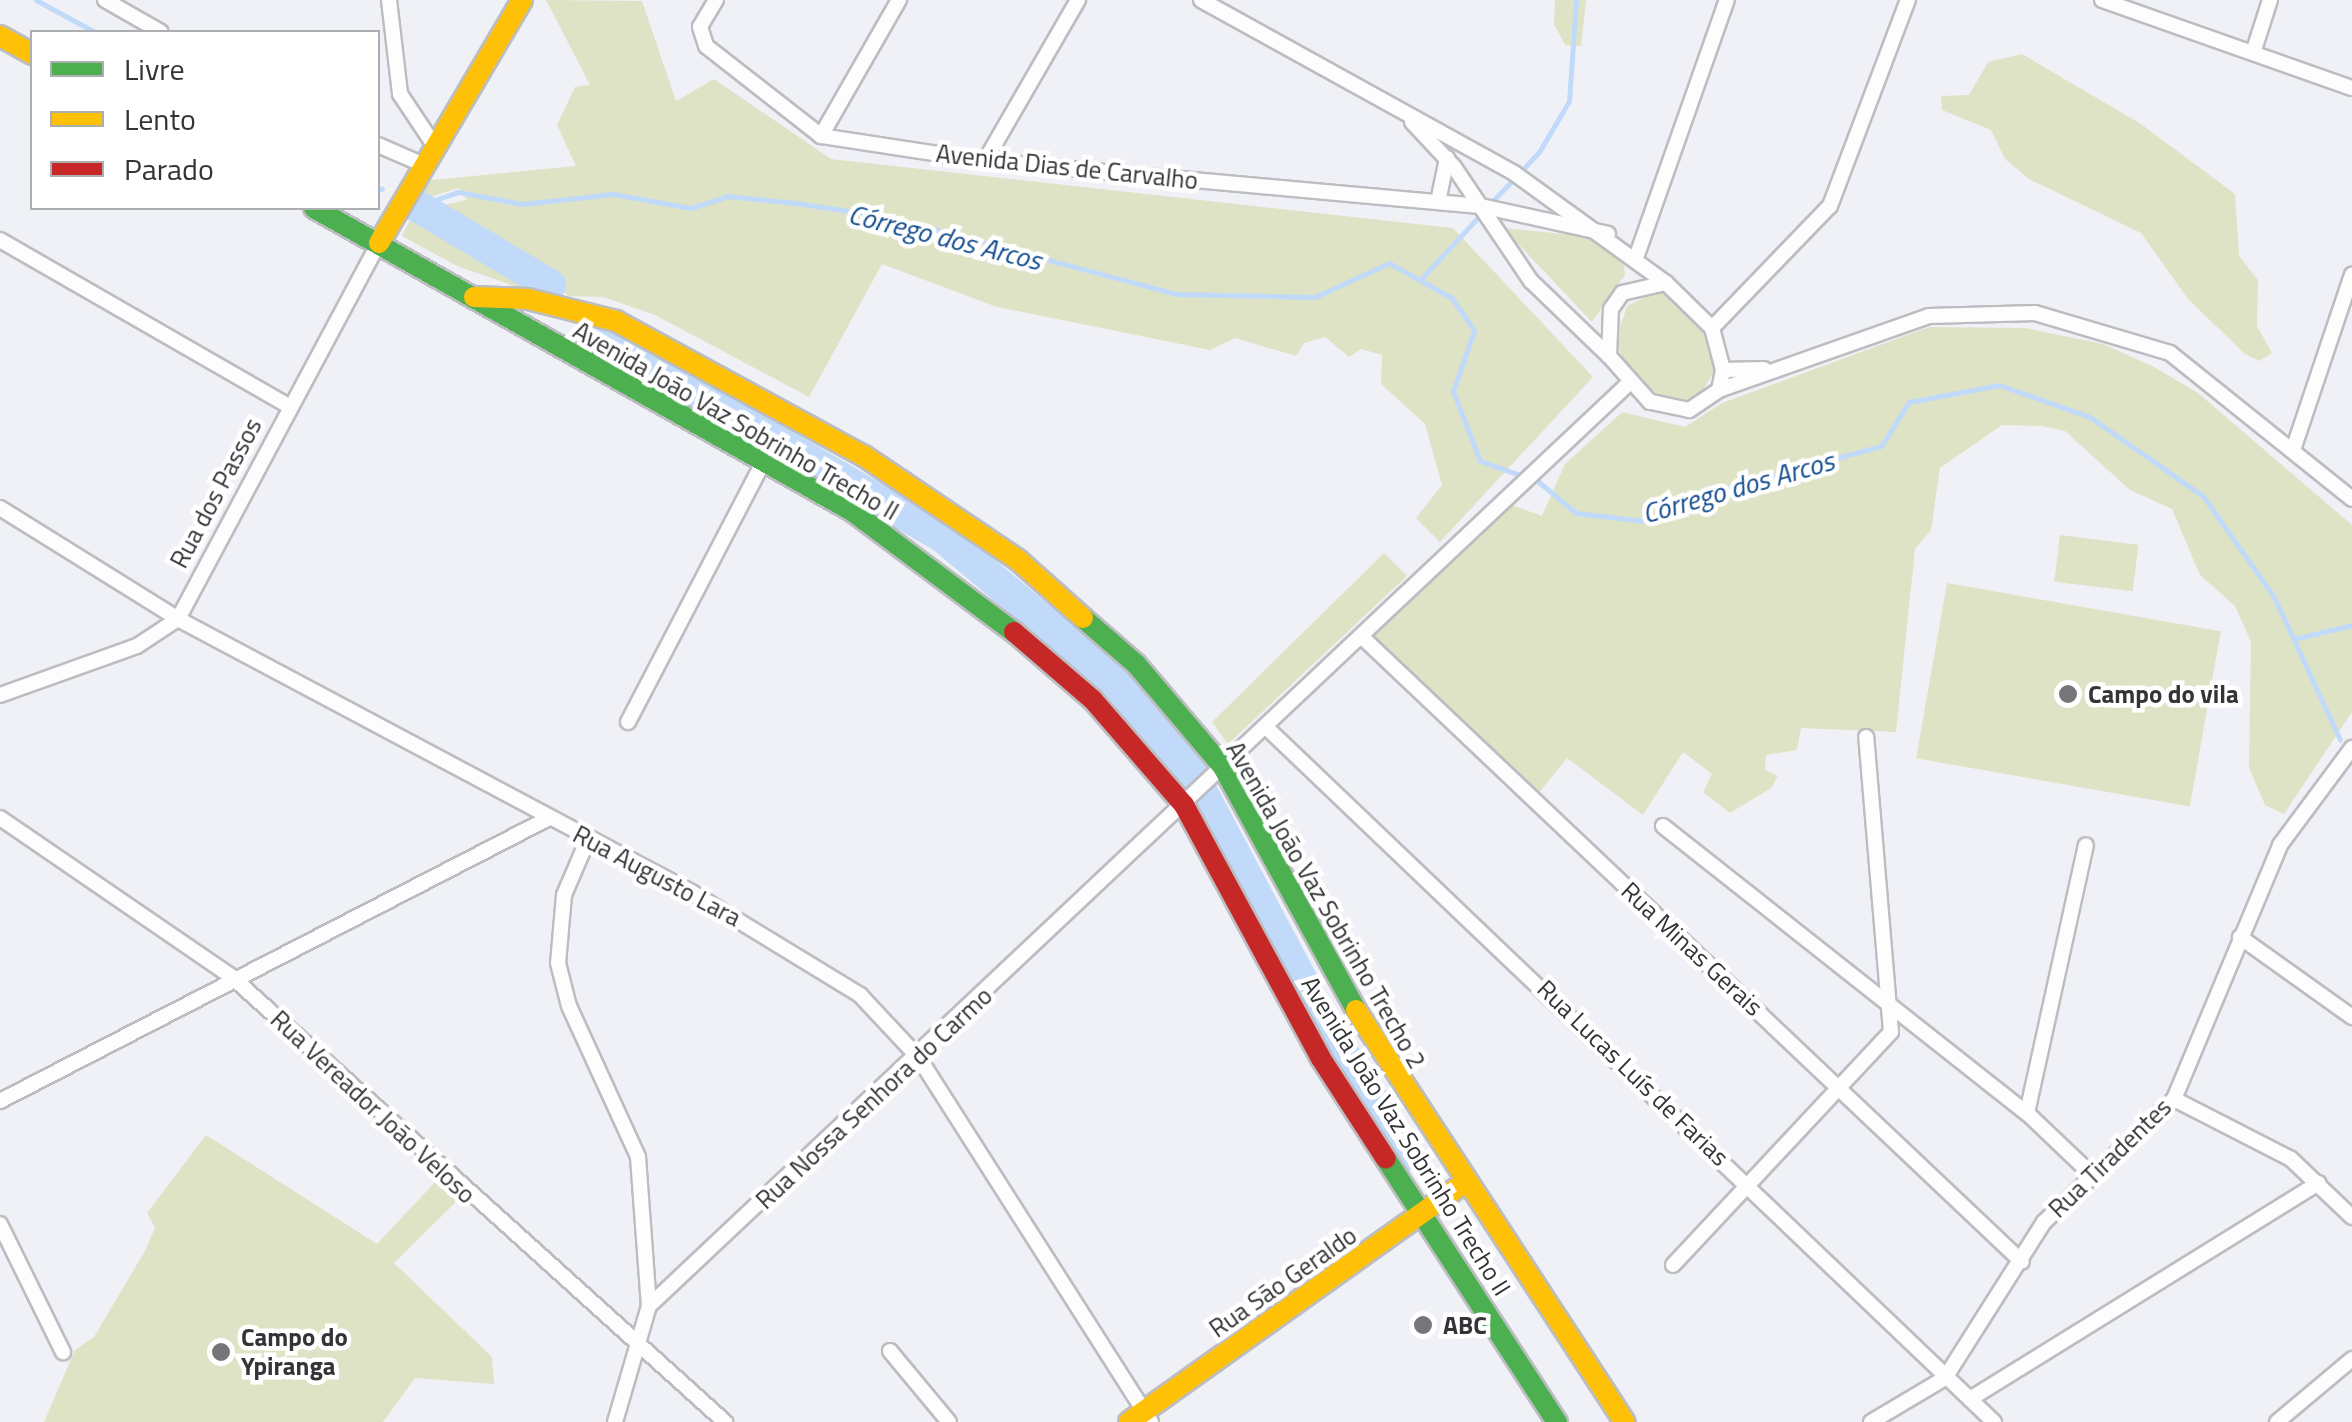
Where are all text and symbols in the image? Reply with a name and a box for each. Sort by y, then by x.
legend [30,30,380,210]
text: Livre [124,46,185,92]
text: Lento [124,96,196,142]
street label: Avenida Dias de Carvalho [935,138,1199,196]
text: Parado [124,146,214,192]
water label: Córrego dos Arcos [845,197,1045,277]
street label: Avenida João Vaz Sobrinho Trecho II [568,315,904,527]
street label: Rua dos Passos [164,413,268,573]
water label: Córrego dos Arcos [1638,444,1838,530]
place label: Campo do vila [2088,679,2239,709]
marker: Campo do vila [2057,683,2079,705]
street label: Avenida João Vaz Sobrinho Trecho 2 [1220,736,1432,1074]
street label: Rua Augusto Lara [568,819,746,933]
street label: Rua Minas Gerais [1615,876,1769,1022]
street label: Avenida João Vaz Sobrinho Trecho II [1295,971,1517,1301]
street label: Rua Lucas Luís de Farias [1531,974,1735,1172]
street label: Rua Nossa Senhora do Carmo [750,981,998,1215]
street label: Rua Vereador João Veloso [264,1004,482,1210]
street label: Rua Tiradentes [2043,1092,2177,1224]
street label: Rua São Geraldo [1204,1220,1362,1344]
place label: ABC [1443,1310,1487,1340]
marker: ABC [1412,1314,1434,1336]
place label: Campo do Ypiranga [241,1323,348,1382]
marker: Campo do Ypiranga [210,1341,232,1363]

